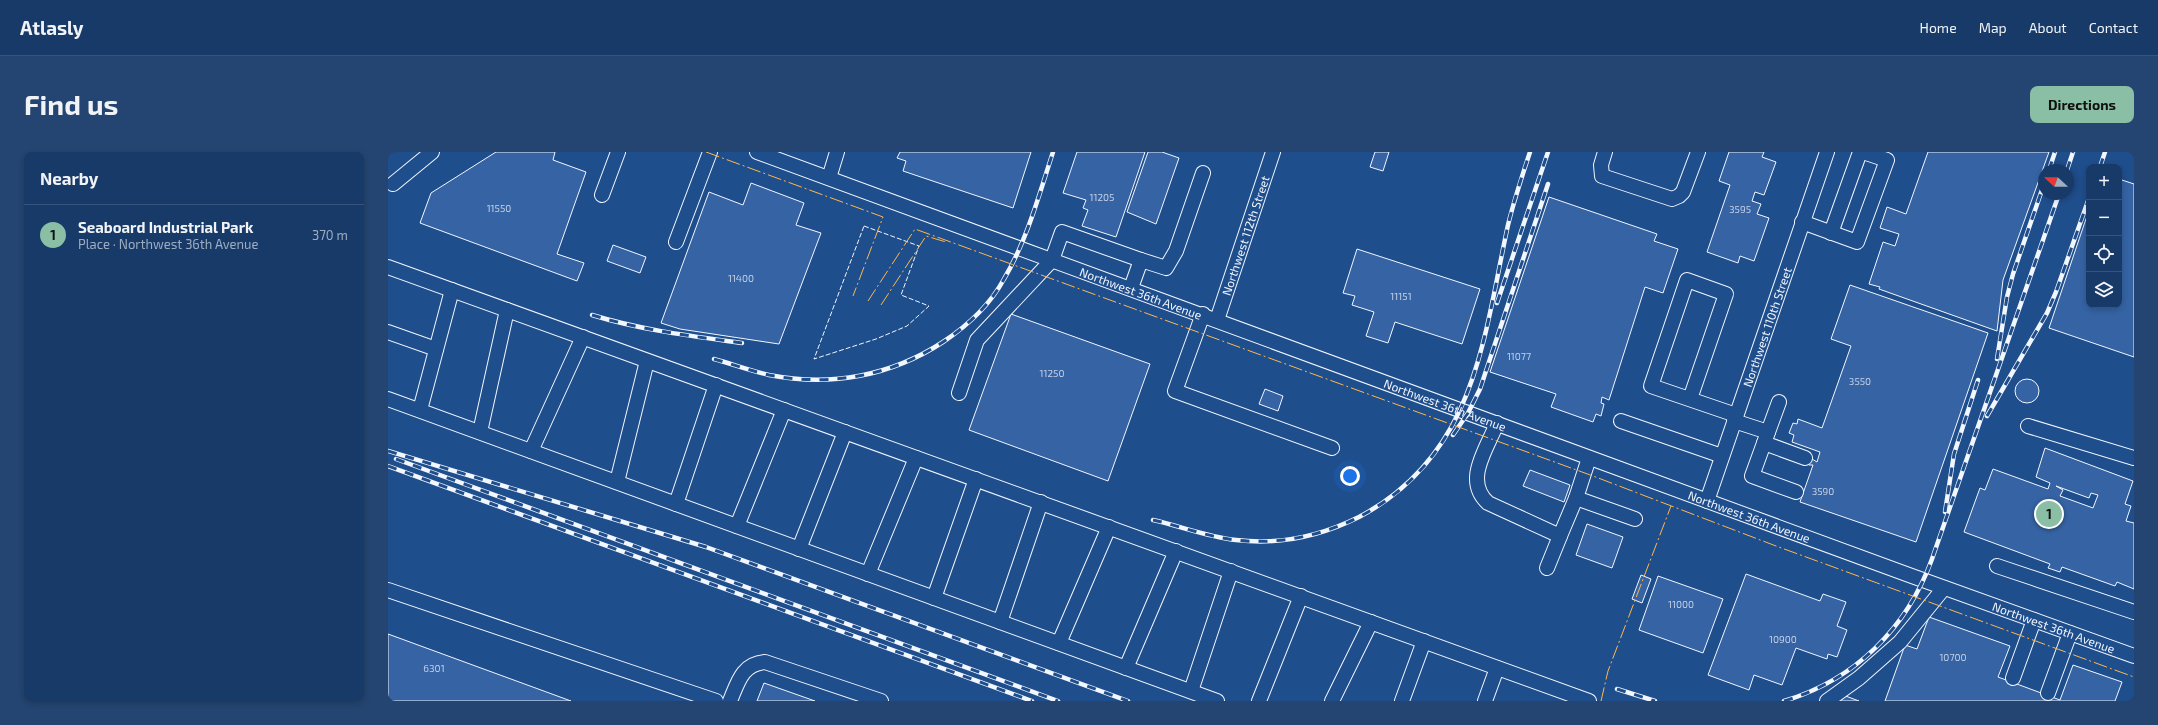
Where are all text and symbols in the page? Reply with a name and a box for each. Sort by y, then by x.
text: Atlasly [20,16,84,39]
text: Home [1920,19,1957,36]
text: Map [1979,19,2007,36]
text: About [2029,19,2067,36]
text: Contact [2089,19,2138,36]
button: Directions [2030,86,2134,123]
text: Find us [24,87,118,121]
north arrow [2038,164,2074,200]
map controls [2086,164,2122,308]
button: + [2086,164,2122,200]
text: Nearby [40,168,98,188]
street label: Northwest 112th Street [1219,174,1272,297]
house number: 11205 [1090,191,1114,203]
button: − [2086,200,2122,236]
house number: 11550 [487,202,511,214]
house number: 3595 [1729,203,1751,215]
text: Seaboard Industrial Park [78,218,253,236]
text: 1 [50,227,56,243]
text: 370 m [312,227,348,243]
text: Place · Northwest 36th Avenue [78,236,258,252]
button: locate [2086,236,2122,272]
street label: Northwest 36th Avenue [1078,264,1204,322]
street label: Northwest 110th Street [1740,265,1794,389]
house number: 11400 [728,272,754,284]
button: layers [2086,272,2122,308]
house number: 11151 [1390,290,1412,302]
house number: 11077 [1507,350,1531,362]
house number: 11250 [1040,367,1064,379]
house number: 3550 [1849,375,1871,387]
street label: Northwest 36th Avenue [1382,376,1508,433]
your location [1340,466,1360,486]
house number: 3590 [1812,485,1834,497]
street label: Northwest 36th Avenue [1686,488,1812,545]
pin: 1 [2036,499,2062,529]
house number: 11000 [1668,598,1694,610]
street label: Northwest 36th Avenue [1991,599,2117,656]
house number: 10900 [1769,633,1797,645]
house number: 10700 [1939,651,1967,663]
house number: 6301 [423,662,445,674]

